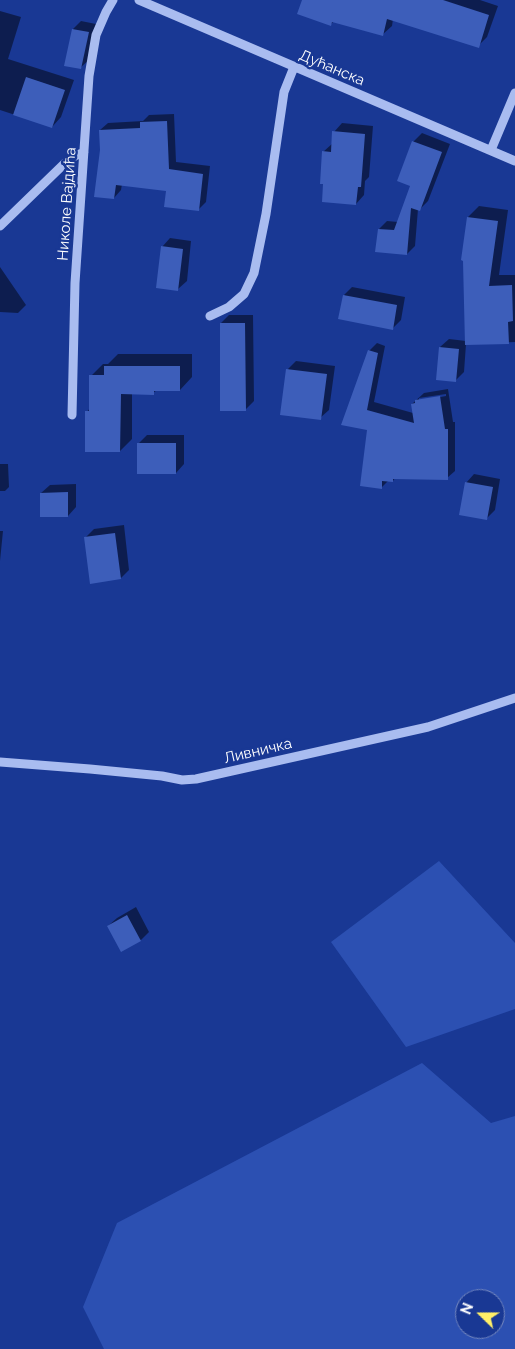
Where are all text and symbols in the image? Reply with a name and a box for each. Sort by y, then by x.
street label: Дућанска [297,46,367,90]
street label: Николе Вајдића [54,147,80,261]
street label: Ливничка [222,734,294,768]
north arrow [455,1289,505,1339]
text: N [458,1301,476,1317]

